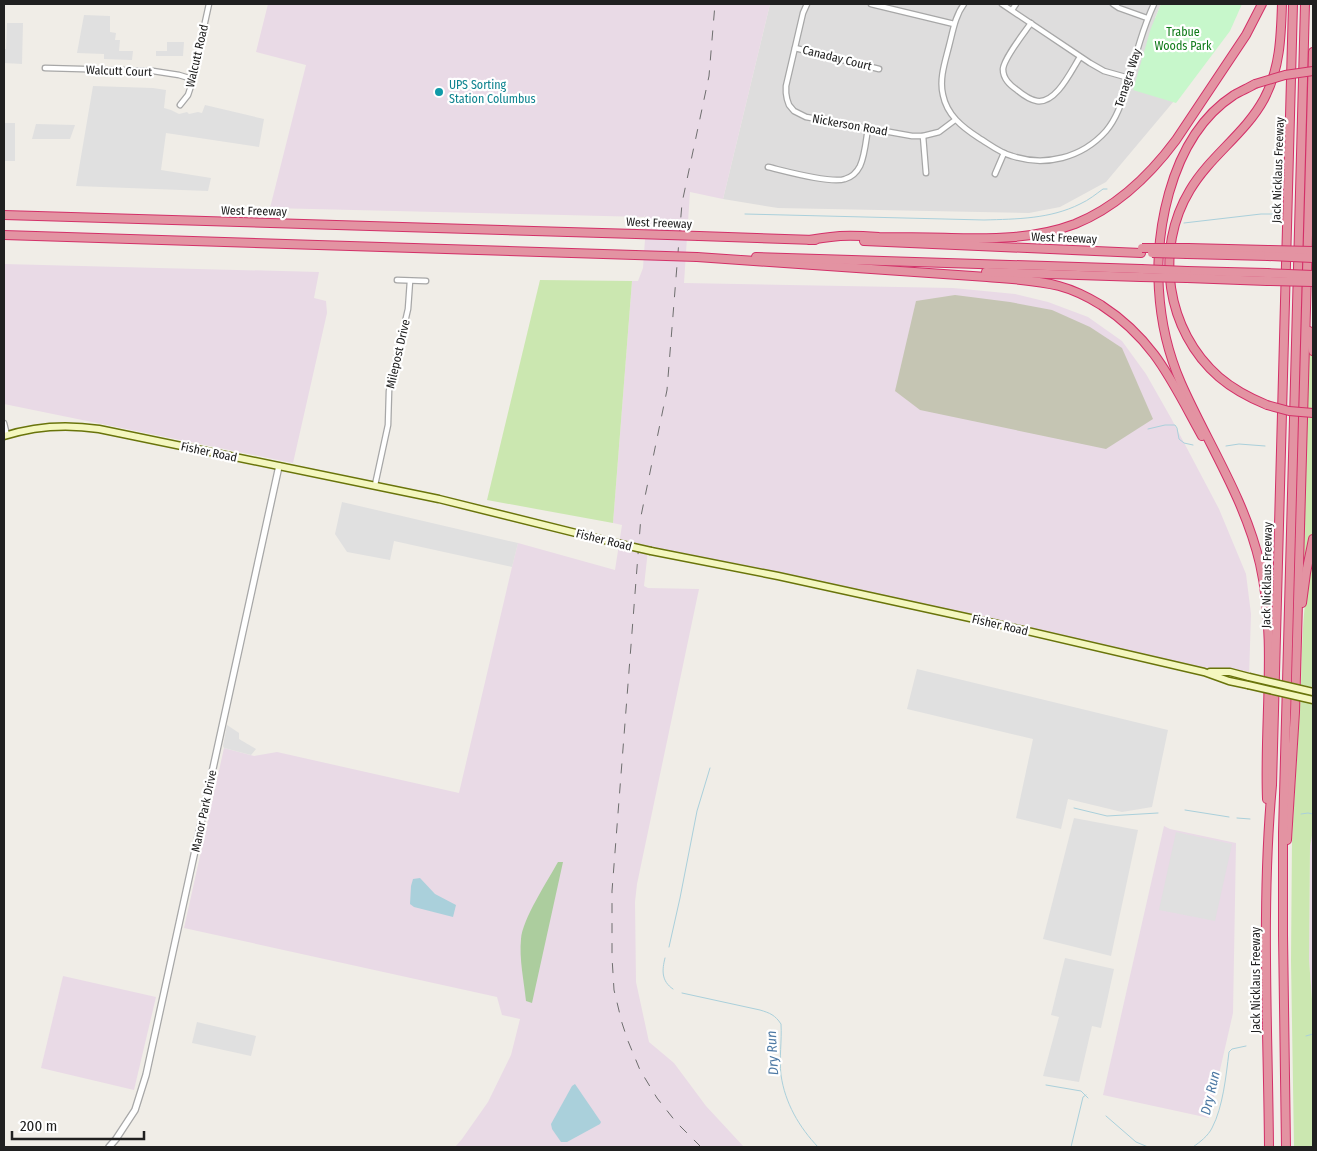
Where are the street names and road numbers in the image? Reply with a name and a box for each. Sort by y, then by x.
street label: Walcutt Road [183,23,211,89]
street label: Canaday Court [801,43,873,73]
street label: Tenagra Way [1112,46,1144,109]
street label: Walcutt Court [86,63,152,79]
street label: Nickerson Road [811,111,889,139]
street label: Jack Nicklaus Freeway [1269,116,1287,223]
street label: West Freeway [221,203,288,219]
street label: West Freeway [626,215,693,231]
street label: West Freeway [1031,230,1098,246]
street label: Milepost Drive [383,318,413,390]
street label: Fisher Road [180,439,238,465]
street label: Jack Nicklaus Freeway [1259,521,1275,628]
street label: Fisher Road [575,526,633,554]
street label: Fisher Road [971,612,1029,638]
street label: Manor Park Drive [188,769,220,853]
street label: Jack Nicklaus Freeway [1249,926,1263,1033]

